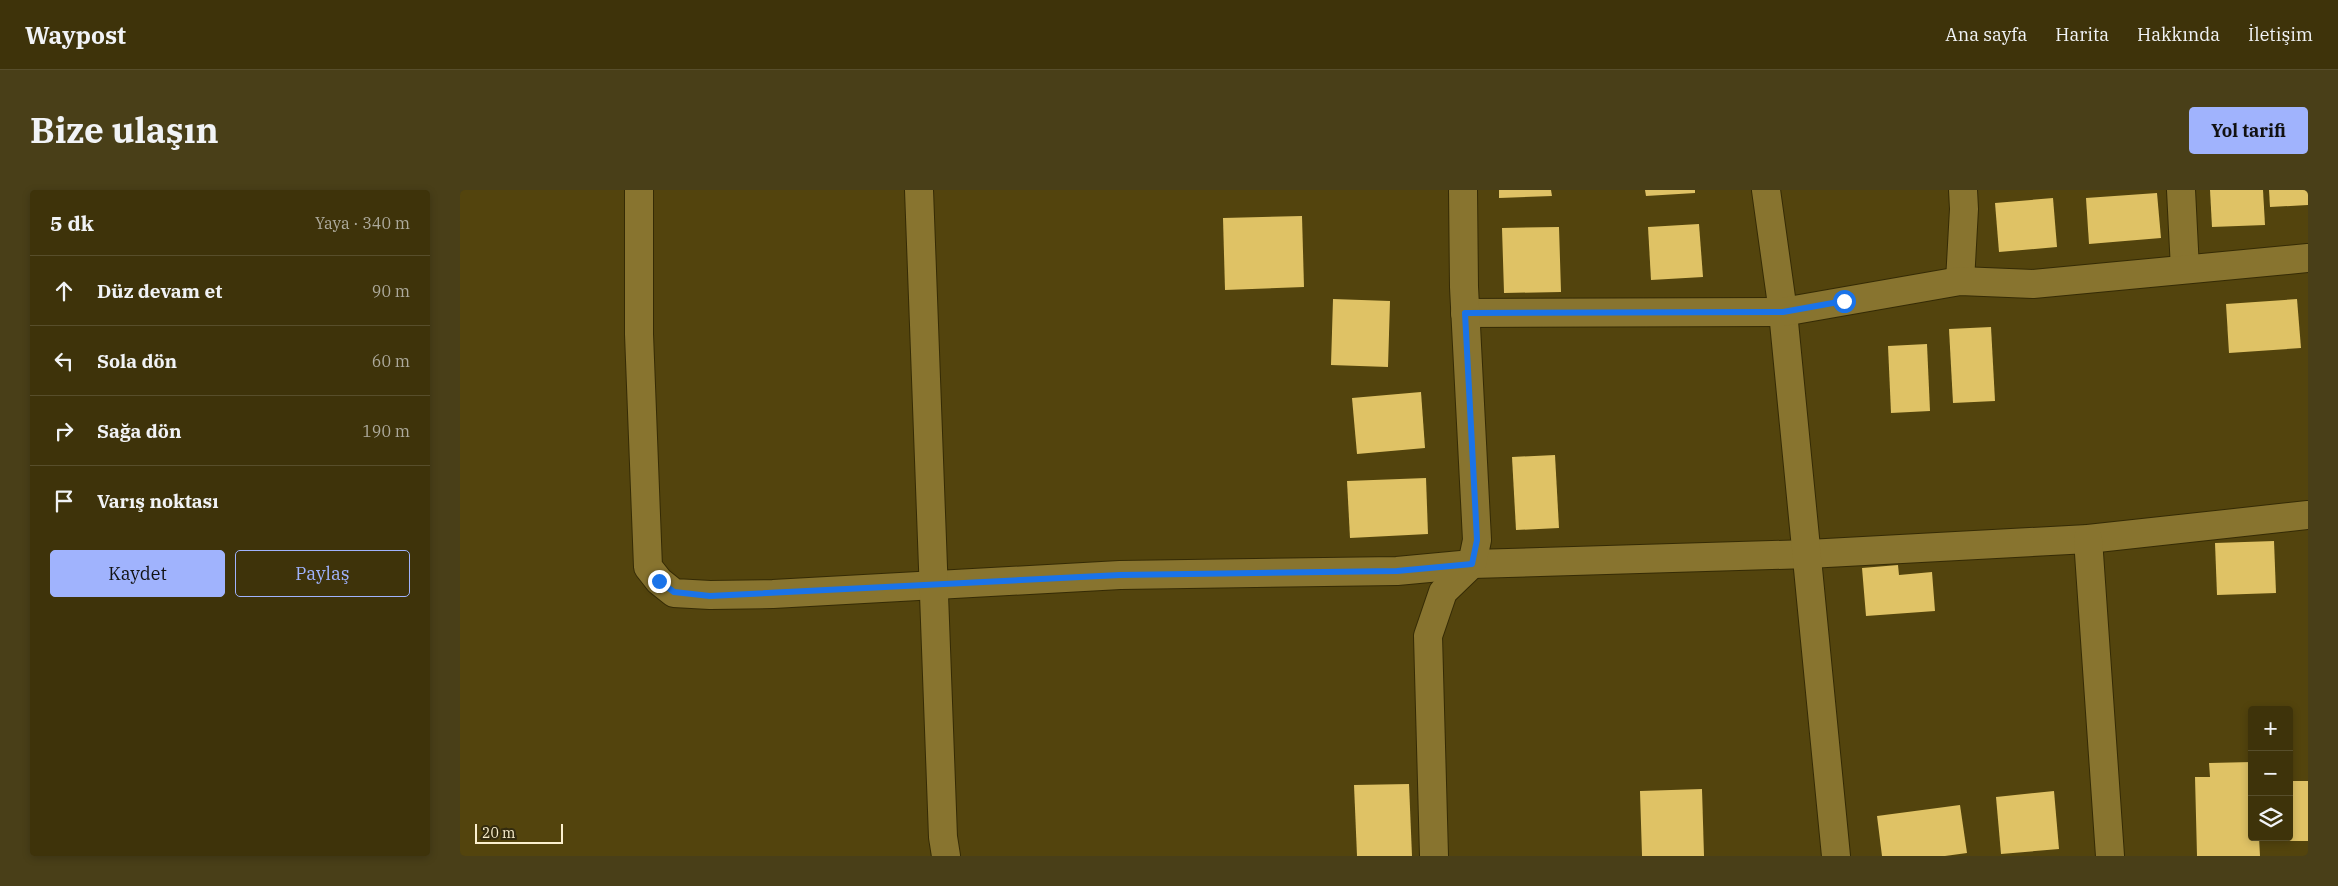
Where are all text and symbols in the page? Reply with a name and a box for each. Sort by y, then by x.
text: Waypost [25,19,126,51]
text: Ana sayfa [1945,23,2027,46]
text: Harita [2055,23,2109,46]
text: Hakkında [2137,23,2220,46]
text: İletişim [2248,23,2313,46]
text: Bize ulaşın [30,107,219,153]
button: Yol tarifi [2189,107,2308,154]
text: 5 dk [50,209,94,237]
text: Yaya · 340 m [315,213,410,233]
icon: ahead [50,277,78,305]
text: Düz devam et [97,279,222,303]
text: 90 m [372,281,410,301]
route start [1833,290,1856,313]
icon: left [50,347,78,375]
text: Sola dön [97,349,177,373]
text: 60 m [372,351,410,371]
icon: right [50,417,78,445]
text: Sağa dön [97,419,181,443]
text: 190 m [362,421,410,441]
icon: arrive [50,487,78,515]
text: Varış noktası [97,489,219,513]
button: Kaydet [50,550,225,597]
button: Paylaş [235,550,410,597]
route end [648,570,671,593]
map controls [2248,706,2293,841]
button: + [2248,706,2293,751]
button: − [2248,751,2293,796]
button: layers [2248,796,2293,841]
scale bar [475,821,562,844]
text: 20 m [482,824,515,842]

